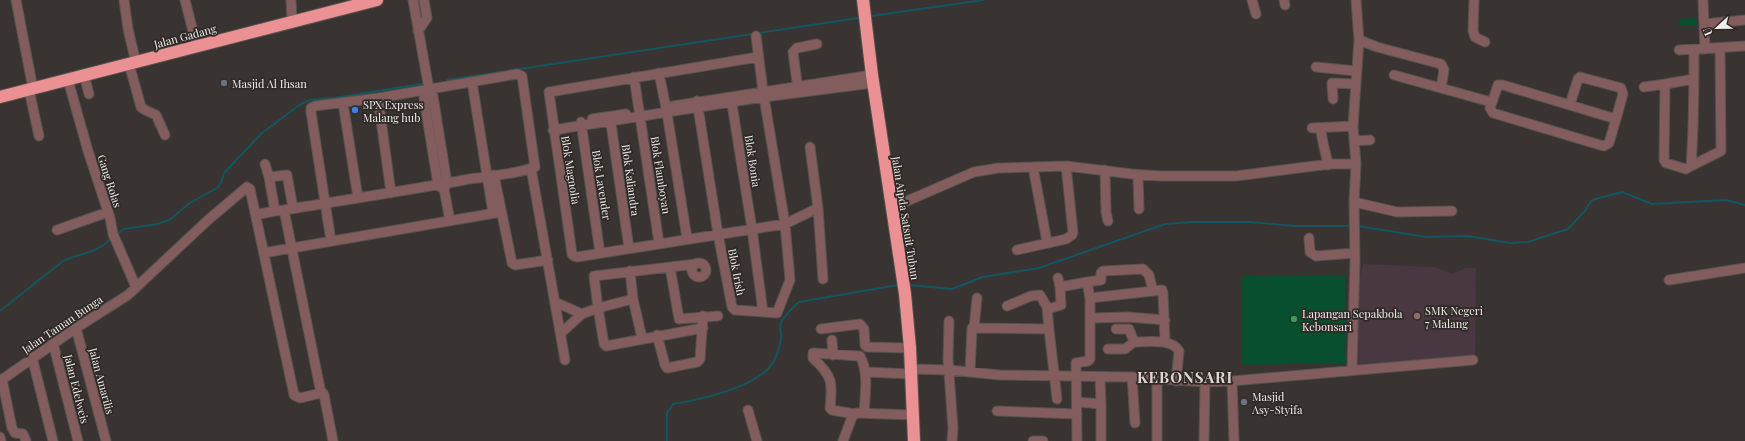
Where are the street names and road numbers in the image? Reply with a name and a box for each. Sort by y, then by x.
street label: Jalan Gadang [151,20,218,52]
street label: Blok Magnolia [558,134,584,206]
street label: Blok Bonia [741,134,765,189]
street label: Blok Flamboyan [647,135,675,215]
street label: Blok Kaliandra [619,143,644,217]
street label: Blok Lavender [589,149,615,221]
street label: Gang Rolas [94,153,126,209]
street label: Jalan Aipda Satsuit Tubun [889,154,923,281]
street label: Blok Irish [725,247,749,297]
street label: Jalan Taman Bunga [18,291,106,357]
street label: Jalan Amarilis [86,345,118,416]
street label: Jalan Edelweis [61,352,93,425]

